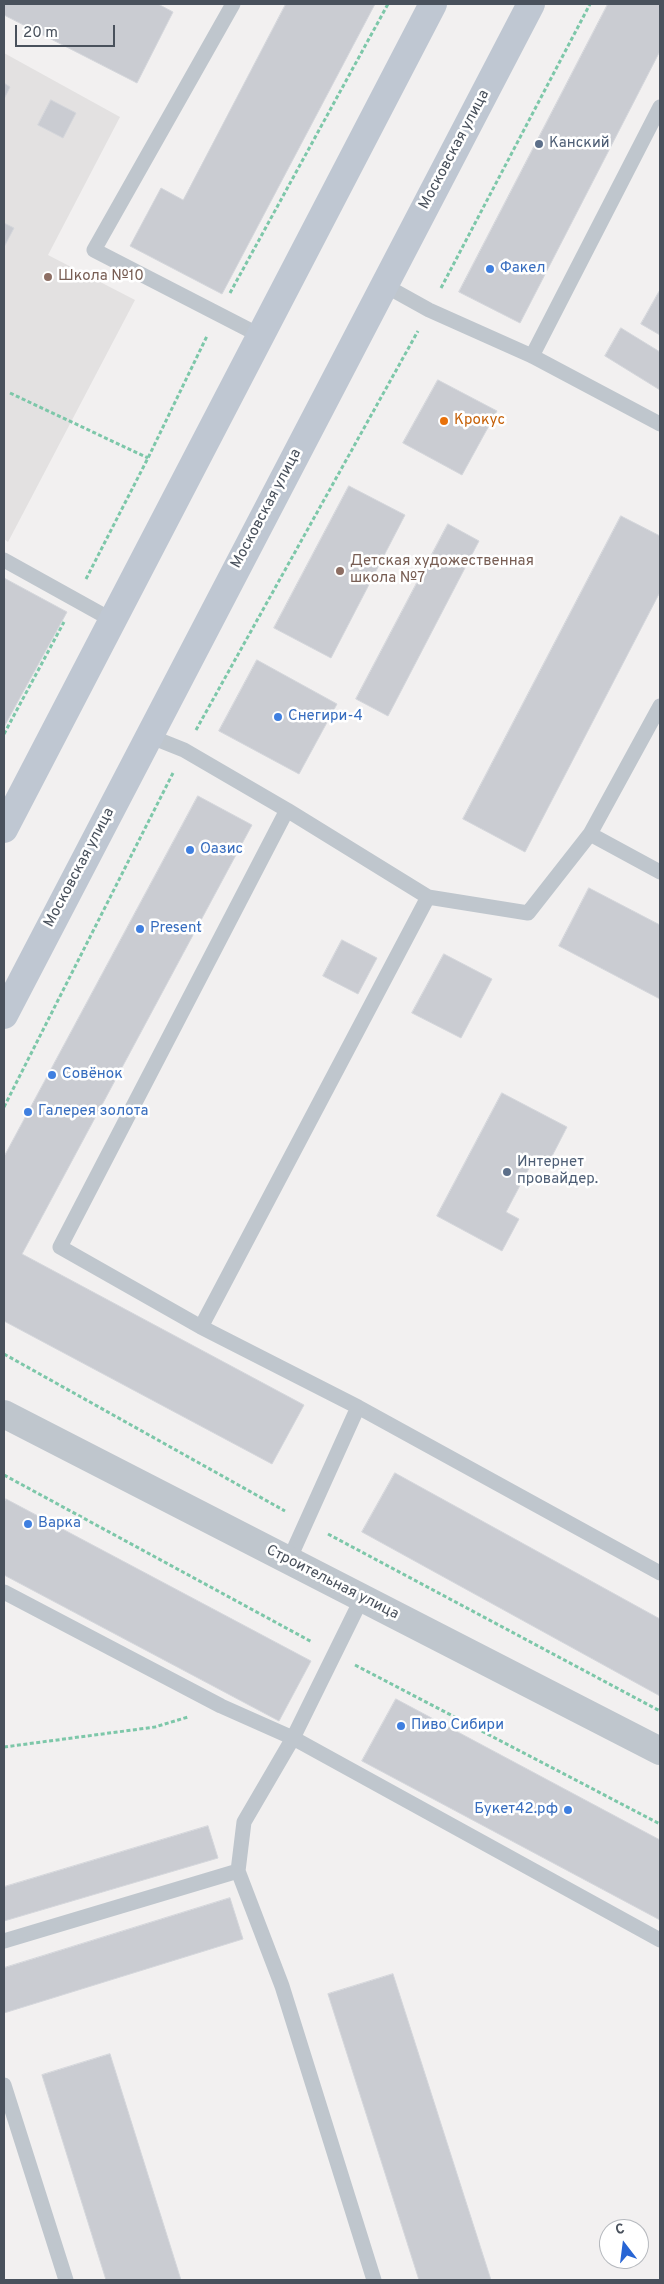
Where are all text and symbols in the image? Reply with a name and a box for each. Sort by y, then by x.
scale bar [18,15,118,47]
text: 20 m [23,24,58,43]
street label: Московская улица [416,87,494,213]
place label: Канский [549,135,610,153]
marker: Канский [533,138,545,150]
place label: Факел [500,260,545,278]
marker: Факел [484,263,496,275]
place label: Школа №10 [58,268,144,286]
marker: Школа №10 [42,271,54,283]
place label: Крокус [454,412,505,430]
marker: Крокус [438,415,450,427]
street label: Московская улица [228,446,306,572]
place label: Детская художественная школа №7 [350,553,534,588]
marker: Детская художественная школа №7 [334,565,346,577]
place label: Снегири-4 [288,708,363,726]
marker: Снегири-4 [272,711,284,723]
street label: Московская улица [41,805,119,931]
place label: Оазис [200,841,243,859]
marker: Оазис [184,844,196,856]
place label: Present [150,920,202,938]
marker: Present [134,923,146,935]
place label: Совёнок [62,1066,123,1084]
marker: Совёнок [46,1069,58,1081]
place label: Галерея золота [38,1103,148,1121]
marker: Галерея золота [22,1106,34,1118]
place label: Интернет провайдер. [517,1154,598,1189]
marker: Интернет провайдер. [501,1166,513,1178]
place label: Варка [38,1515,81,1533]
marker: Варка [22,1518,34,1530]
street label: Строительная улица [263,1542,401,1624]
place label: Пиво Сибири [411,1717,504,1735]
marker: Пиво Сибири [395,1720,407,1732]
place label: Букет42.рф [474,1801,558,1819]
marker: Букет42.рф [562,1804,574,1816]
north arrow [599,2219,649,2269]
text: С [614,2221,627,2239]

